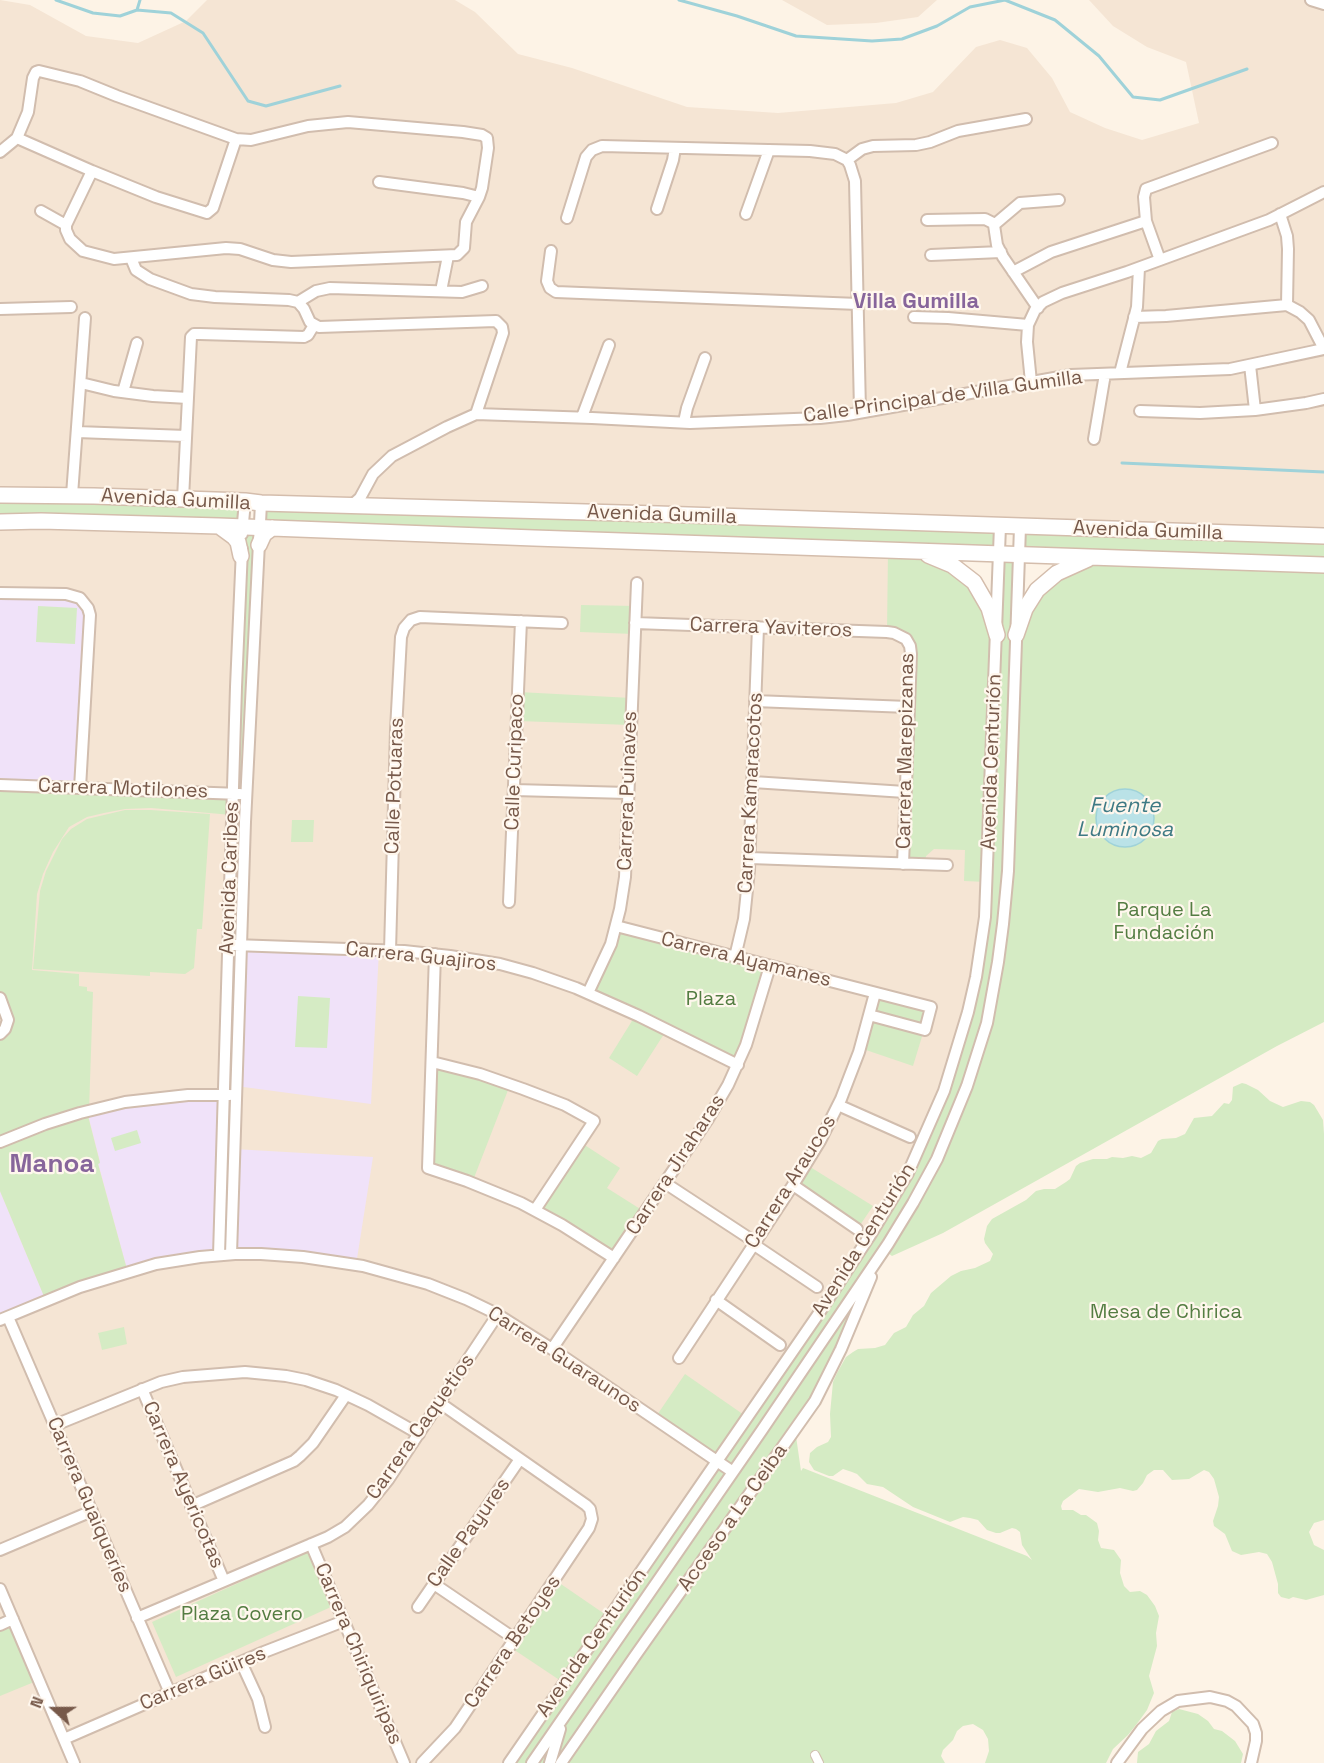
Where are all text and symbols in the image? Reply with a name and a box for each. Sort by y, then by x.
district label: Villa Gumilla [853,289,979,315]
street label: Calle Principal de Villa Gumilla [802,366,1084,428]
street label: Avenida Gumilla [100,484,252,516]
street label: Avenida Gumilla [587,500,737,530]
street label: Avenida Gumilla [1073,516,1223,546]
street label: Carrera Yaviteros [689,613,853,643]
street label: Carrera Marepizanas [892,653,920,849]
street label: Avenida Centurión [977,673,1007,851]
street label: Carrera Kamaracotos [734,692,768,894]
street label: Calle Curipaco [501,693,529,831]
street label: Carrera Puinaves [613,711,643,871]
street label: Calle Potuaras [381,717,409,855]
street label: Carrera Motilones [38,774,208,804]
water label: Fuente Luminosa [1077,793,1173,843]
street label: Avenida Caribes [215,801,245,955]
park label: Parque La Fundación [1114,899,1214,946]
street label: Carrera Ayamanes [658,927,834,993]
street label: Carrera Guajiros [344,937,498,977]
park label: Plaza [686,988,736,1012]
street label: Carrera Jiraharas [622,1090,730,1240]
street label: Carrera Araucos [740,1111,842,1253]
district label: Manoa [10,1149,94,1181]
street label: Avenida Centurión [807,1159,921,1321]
park label: Mesa de Chirica [1090,1301,1242,1325]
street label: Carrera Guaraunos [483,1302,645,1418]
street label: Carrera Caquetios [362,1350,480,1504]
street label: Carrera Ayericotas [137,1398,229,1572]
street label: Carrera Guaiqueríes [41,1414,137,1596]
street label: Acceso a La Ceiba [673,1440,793,1596]
street label: Calle Payures [422,1474,516,1592]
street label: Carrera Chiriquiripas [309,1560,407,1748]
street label: Avenida Centurión [532,1564,652,1722]
street label: Carrera Betoyes [460,1571,566,1713]
park label: Plaza Covero [181,1603,303,1627]
street label: Carrera Güires [136,1642,270,1716]
north arrow [24,1679,84,1739]
text: N [25,1694,48,1711]

